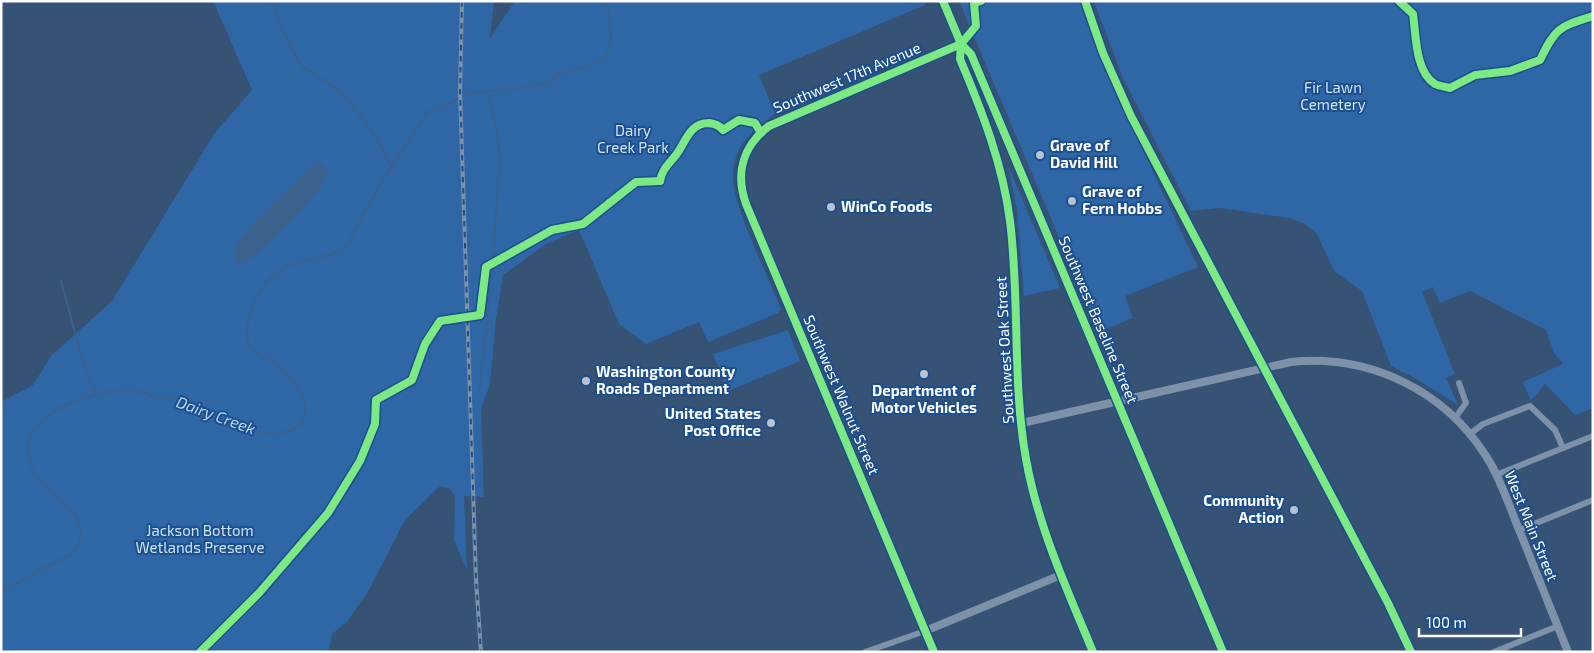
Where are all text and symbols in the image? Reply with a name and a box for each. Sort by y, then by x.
street label: Southwest 17th Avenue [770,38,923,116]
park label: Fir Lawn Cemetery [1300,78,1366,113]
park label: Dairy Creek Park [597,121,669,156]
place label: Grave of David Hill [1050,136,1118,171]
marker: Grave of David Hill [1034,149,1046,161]
place label: Grave of Fern Hobbs [1082,182,1162,217]
marker: Grave of Fern Hobbs [1066,195,1078,207]
place label: WinCo Foods [841,197,932,215]
marker: WinCo Foods [825,201,837,213]
street label: Southwest Baseline Street [1055,233,1143,406]
street label: Southwest Oak Street [991,276,1017,424]
street label: Southwest Walnut Street [800,312,884,477]
place label: Washington County Roads Department [596,362,736,397]
marker: Department of Motor Vehicles [918,368,930,380]
marker: Washington County Roads Department [580,375,592,387]
place label: Department of Motor Vehicles [871,381,977,416]
water label: Dairy Creek [174,391,258,439]
place label: United States Post Office [665,404,761,439]
marker: United States Post Office [765,417,777,429]
street label: West Main Street [1502,468,1562,584]
place label: Community Action [1203,491,1285,526]
marker: Community Action [1288,504,1300,516]
park label: Jackson Bottom Wetlands Preserve [135,521,265,556]
scale bar [1419,606,1522,638]
text: 100 m [1426,613,1467,631]

